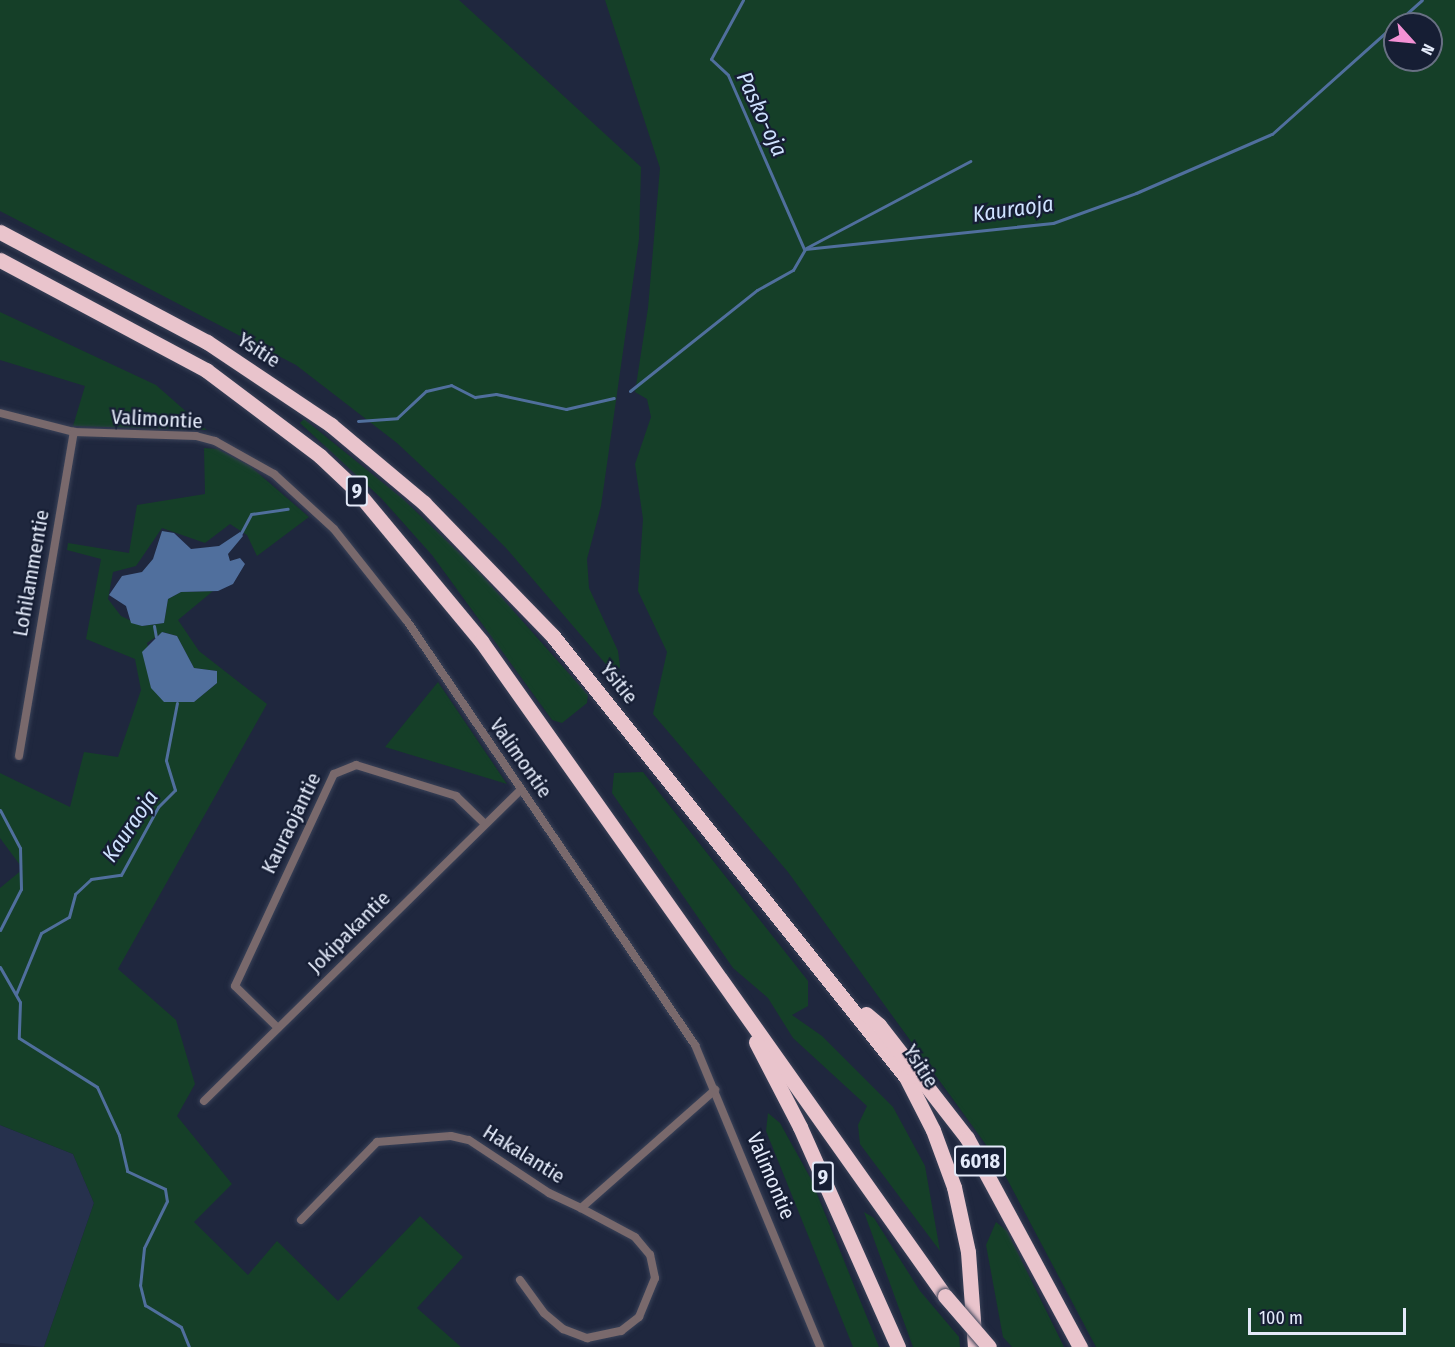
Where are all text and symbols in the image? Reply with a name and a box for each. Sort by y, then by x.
north arrow [1383,12,1443,72]
text: N [1417,41,1438,58]
water label: Pasko-oja [731,68,793,160]
water label: Kauraoja [971,190,1055,228]
street label: Ysitie [233,327,285,373]
street label: Valimontie [111,404,203,434]
road number: 9 [345,474,369,508]
street label: Lohilammentie [7,508,55,638]
street label: Ysitie [595,657,643,709]
street label: Valimontie [484,713,558,803]
street label: Kauraojantie [256,768,326,878]
water label: Kauraoja [96,785,164,867]
street label: Jokipakantie [302,885,396,979]
street label: Ysitie [898,1040,944,1092]
street label: Hakalantie [478,1119,570,1189]
street label: Valimontie [742,1129,800,1223]
road number: 6018 [953,1144,1007,1178]
road number: 9 [811,1160,835,1194]
scale bar [1251,1296,1408,1334]
text: 100 m [1259,1307,1303,1329]

